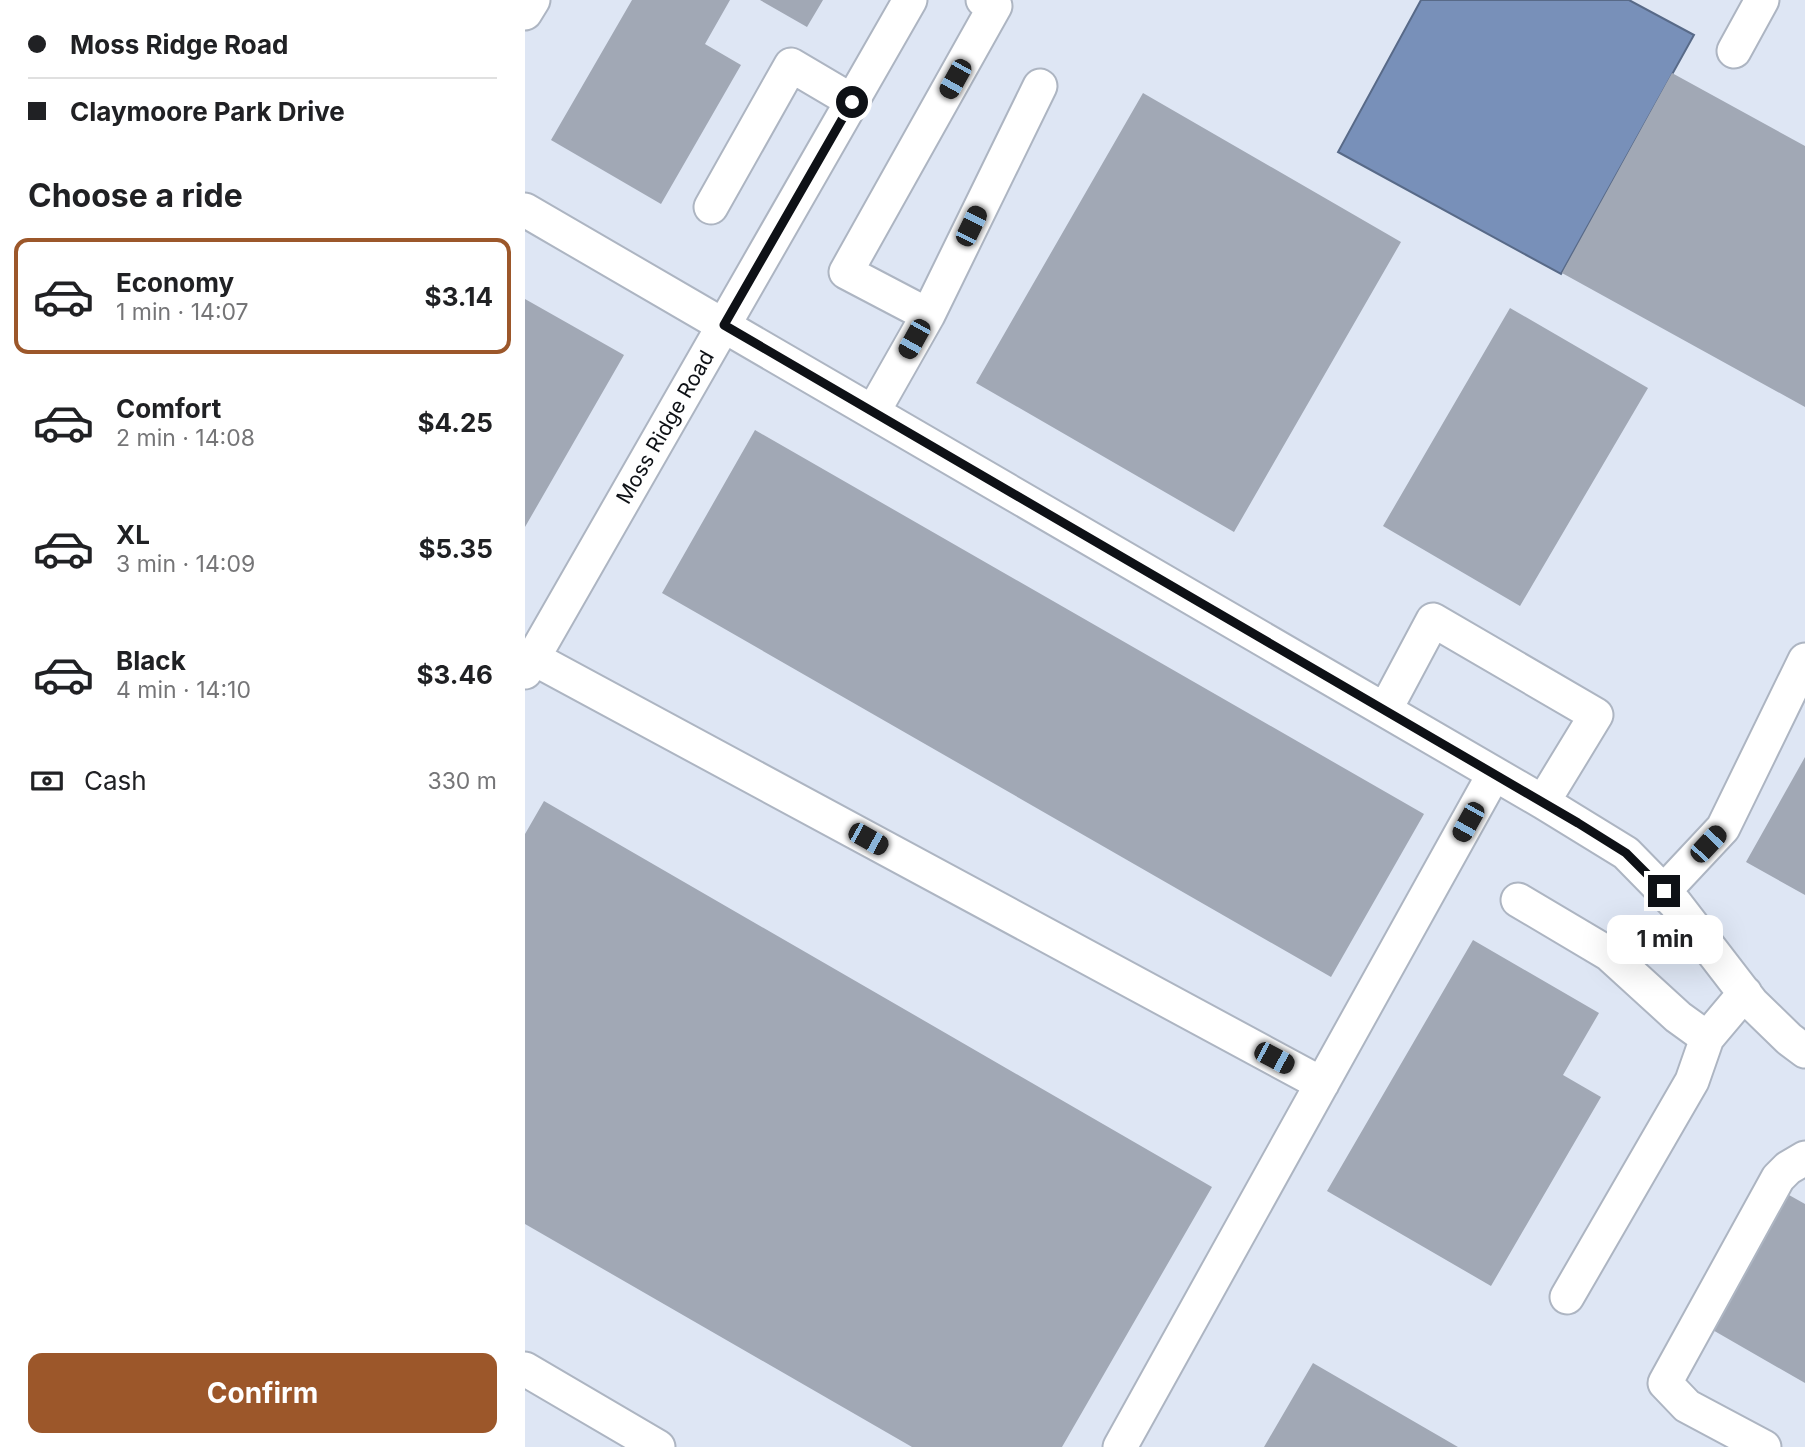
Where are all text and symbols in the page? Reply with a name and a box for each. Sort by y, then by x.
text: Moss Ridge Road [70,29,288,60]
car [936,56,975,102]
route start [836,86,868,118]
text: Claymoore Park Drive [70,96,345,127]
text: Choose a ride [28,176,243,215]
car [953,203,990,249]
icon: car [32,265,95,328]
text: Economy [116,267,234,298]
text: $3.14 [425,281,493,312]
text: 1 min · 14:07 [116,298,249,326]
car [895,316,934,362]
street label: Moss Ridge Road [611,346,719,508]
icon: car [32,391,95,454]
text: Comfort [116,393,221,424]
text: $4.25 [418,407,493,438]
text: 2 min · 14:08 [116,424,255,452]
icon: car [32,517,95,580]
text: XL [116,519,150,550]
text: $5.35 [418,533,493,564]
text: 3 min · 14:09 [116,550,255,578]
icon: car [32,643,95,706]
text: Black [116,645,186,676]
text: $3.46 [417,659,493,690]
text: 4 min · 14:10 [116,676,251,704]
icon: cash [28,762,66,800]
text: Cash [84,765,147,796]
text: 330 m [427,767,497,795]
car [1449,799,1488,845]
car [845,820,892,858]
car [1686,821,1731,867]
route end [1648,875,1680,907]
callout: 1 min [1606,916,1722,964]
text: 1 min [1637,925,1693,953]
car [1251,1039,1298,1077]
button: Confirm [28,1353,497,1433]

